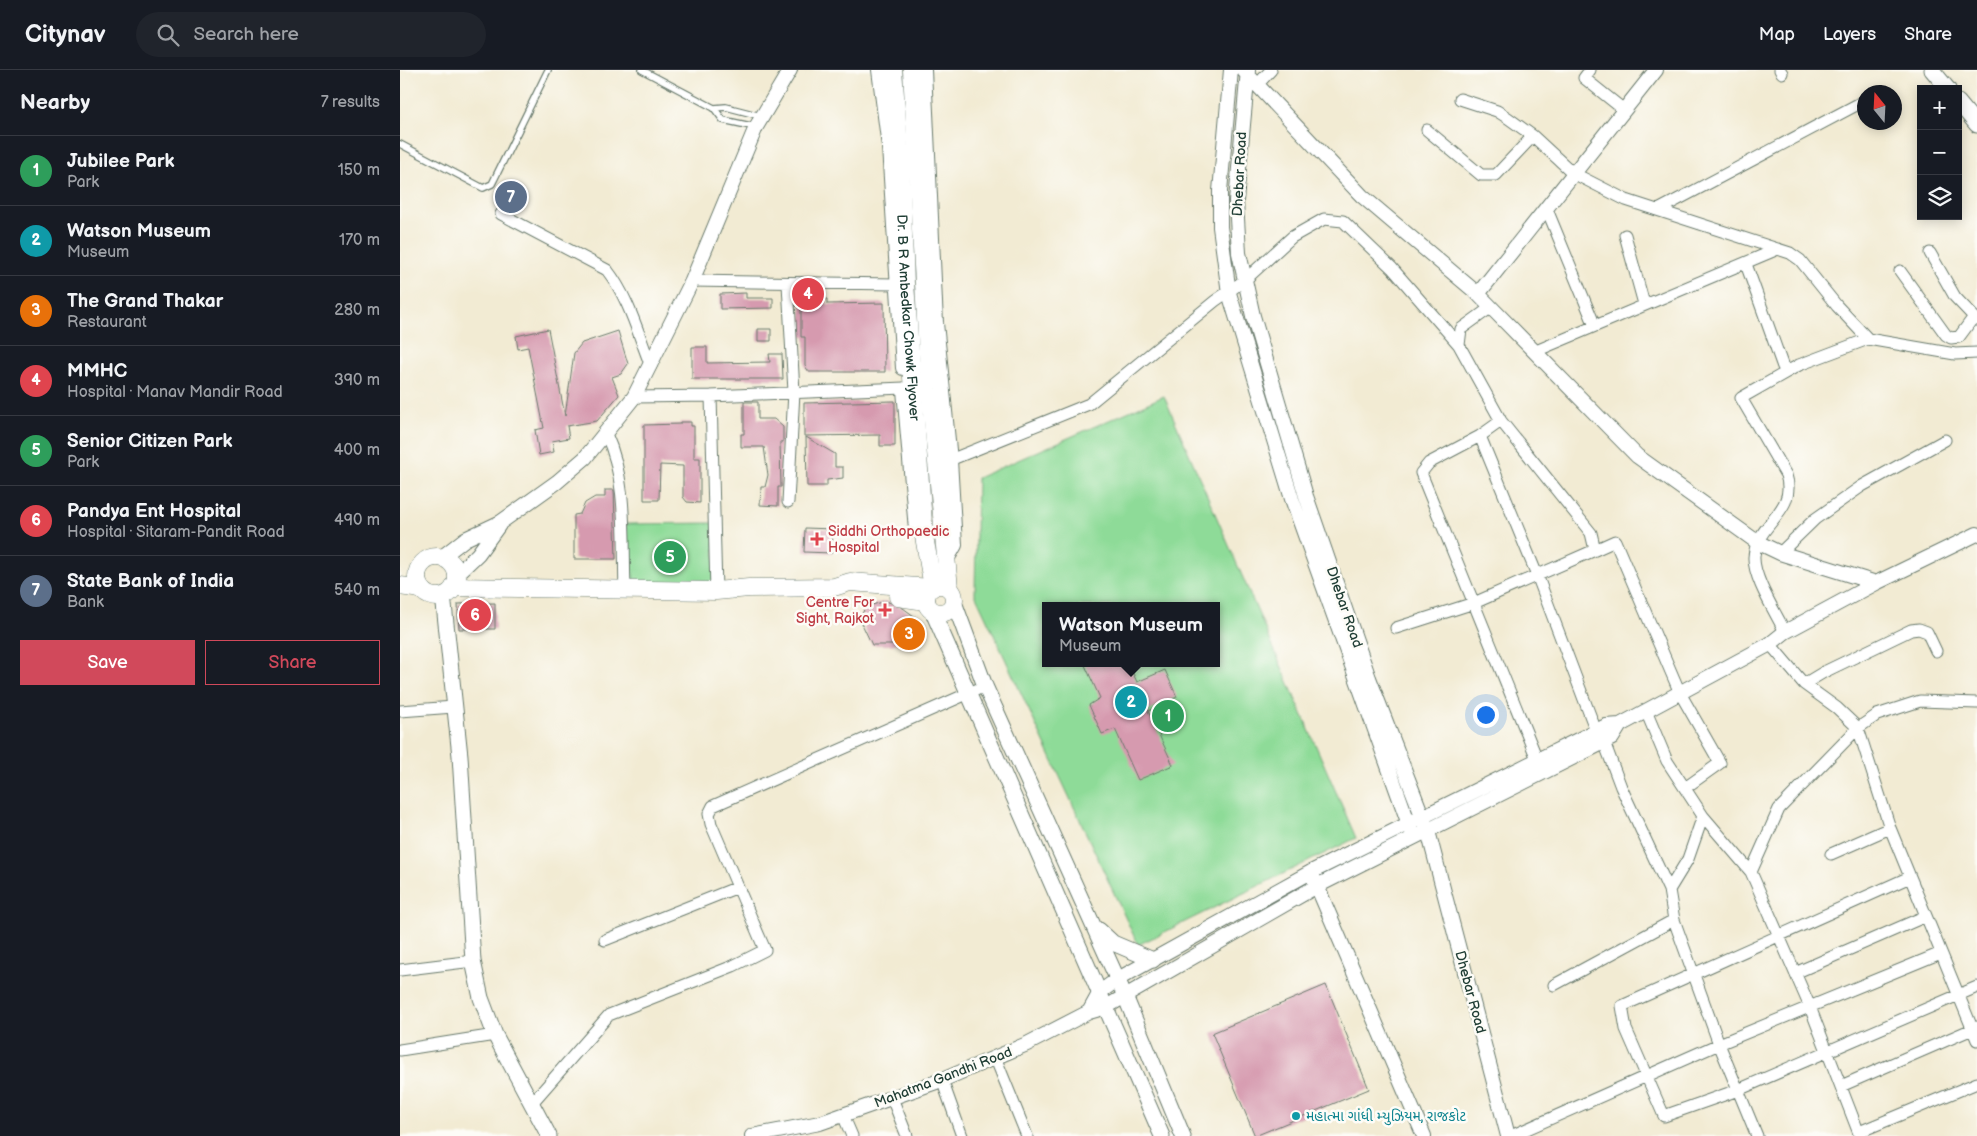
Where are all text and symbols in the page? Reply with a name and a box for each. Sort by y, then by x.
search box [136,12,486,57]
text: Citynav [25,20,106,49]
icon: search [154,21,182,49]
text: Search here [194,23,299,46]
text: Map [1759,24,1795,45]
text: Layers [1823,24,1876,45]
text: Share [1904,24,1952,45]
north arrow [1857,85,1902,130]
map controls [1917,85,1962,220]
button: + [1917,85,1962,130]
text: Nearby [20,90,90,115]
text: 7 results [321,93,380,112]
button: − [1917,130,1962,175]
street label: Dhebar Road [1229,131,1250,217]
text: Jubilee Park [67,150,175,173]
text: 1 [33,161,39,180]
text: 150 m [338,161,380,180]
text: Park [67,173,99,192]
button: layers [1917,175,1962,220]
pin: 7 [495,178,527,216]
street label: Dr. B R Ambedkar Chowk Flyover [893,214,923,422]
text: Watson Museum [67,220,211,243]
text: 2 [31,231,41,250]
text: 170 m [339,231,380,250]
text: Museum [67,243,129,262]
pin: 4 [792,275,824,313]
text: The Grand Thakar [67,290,223,313]
text: 3 [31,301,41,320]
text: 280 m [334,301,380,320]
text: Restaurant [67,313,147,332]
text: MMHC [67,360,127,383]
text: 4 [31,371,41,390]
text: 390 m [334,371,380,390]
text: Hospital · Manav Mandir Road [67,383,283,402]
text: Senior Citizen Park [67,430,232,453]
text: 5 [31,441,41,460]
text: 400 m [334,441,380,460]
text: Park [67,453,99,472]
text: Pandya Ent Hospital [67,500,241,523]
text: 6 [31,511,41,530]
text: 490 m [334,511,380,530]
text: Hospital · Sitaram-Pandit Road [67,523,285,542]
place label: Siddhi Orthopaedic Hospital [828,523,950,556]
marker: Siddhi Orthopaedic Hospital [810,532,824,546]
pin: 5 [654,538,686,576]
street label: Dhebar Road [1323,564,1366,650]
text: State Bank of India [67,570,234,593]
text: 7 [32,581,40,600]
text: 540 m [334,581,380,600]
text: Bank [67,593,104,612]
place label: Centre For Sight, Rajkot [796,594,875,627]
pin: 6 [459,596,491,634]
popup [1042,602,1220,667]
marker: Centre For Sight, Rajkot [878,603,892,617]
text: Watson Museum [1059,614,1203,637]
pin: 3 [893,615,925,653]
text: Museum [1059,637,1121,656]
button: Save [20,640,195,685]
button: Share [205,640,380,685]
pin: 2 [1115,683,1147,721]
pin: 1 [1152,697,1184,735]
your location [1473,702,1499,728]
street label: Dhebar Road [1451,949,1490,1035]
street label: Mahatma Gandhi Road [872,1043,1014,1112]
place label: મહાત્મા ગાંધી મ્યુઝિયમ, રાજકોટ [1306,1108,1466,1126]
marker: મહાત્મા ગાંધી મ્યુઝિયમ, રાજકોટ [1290,1110,1302,1122]

